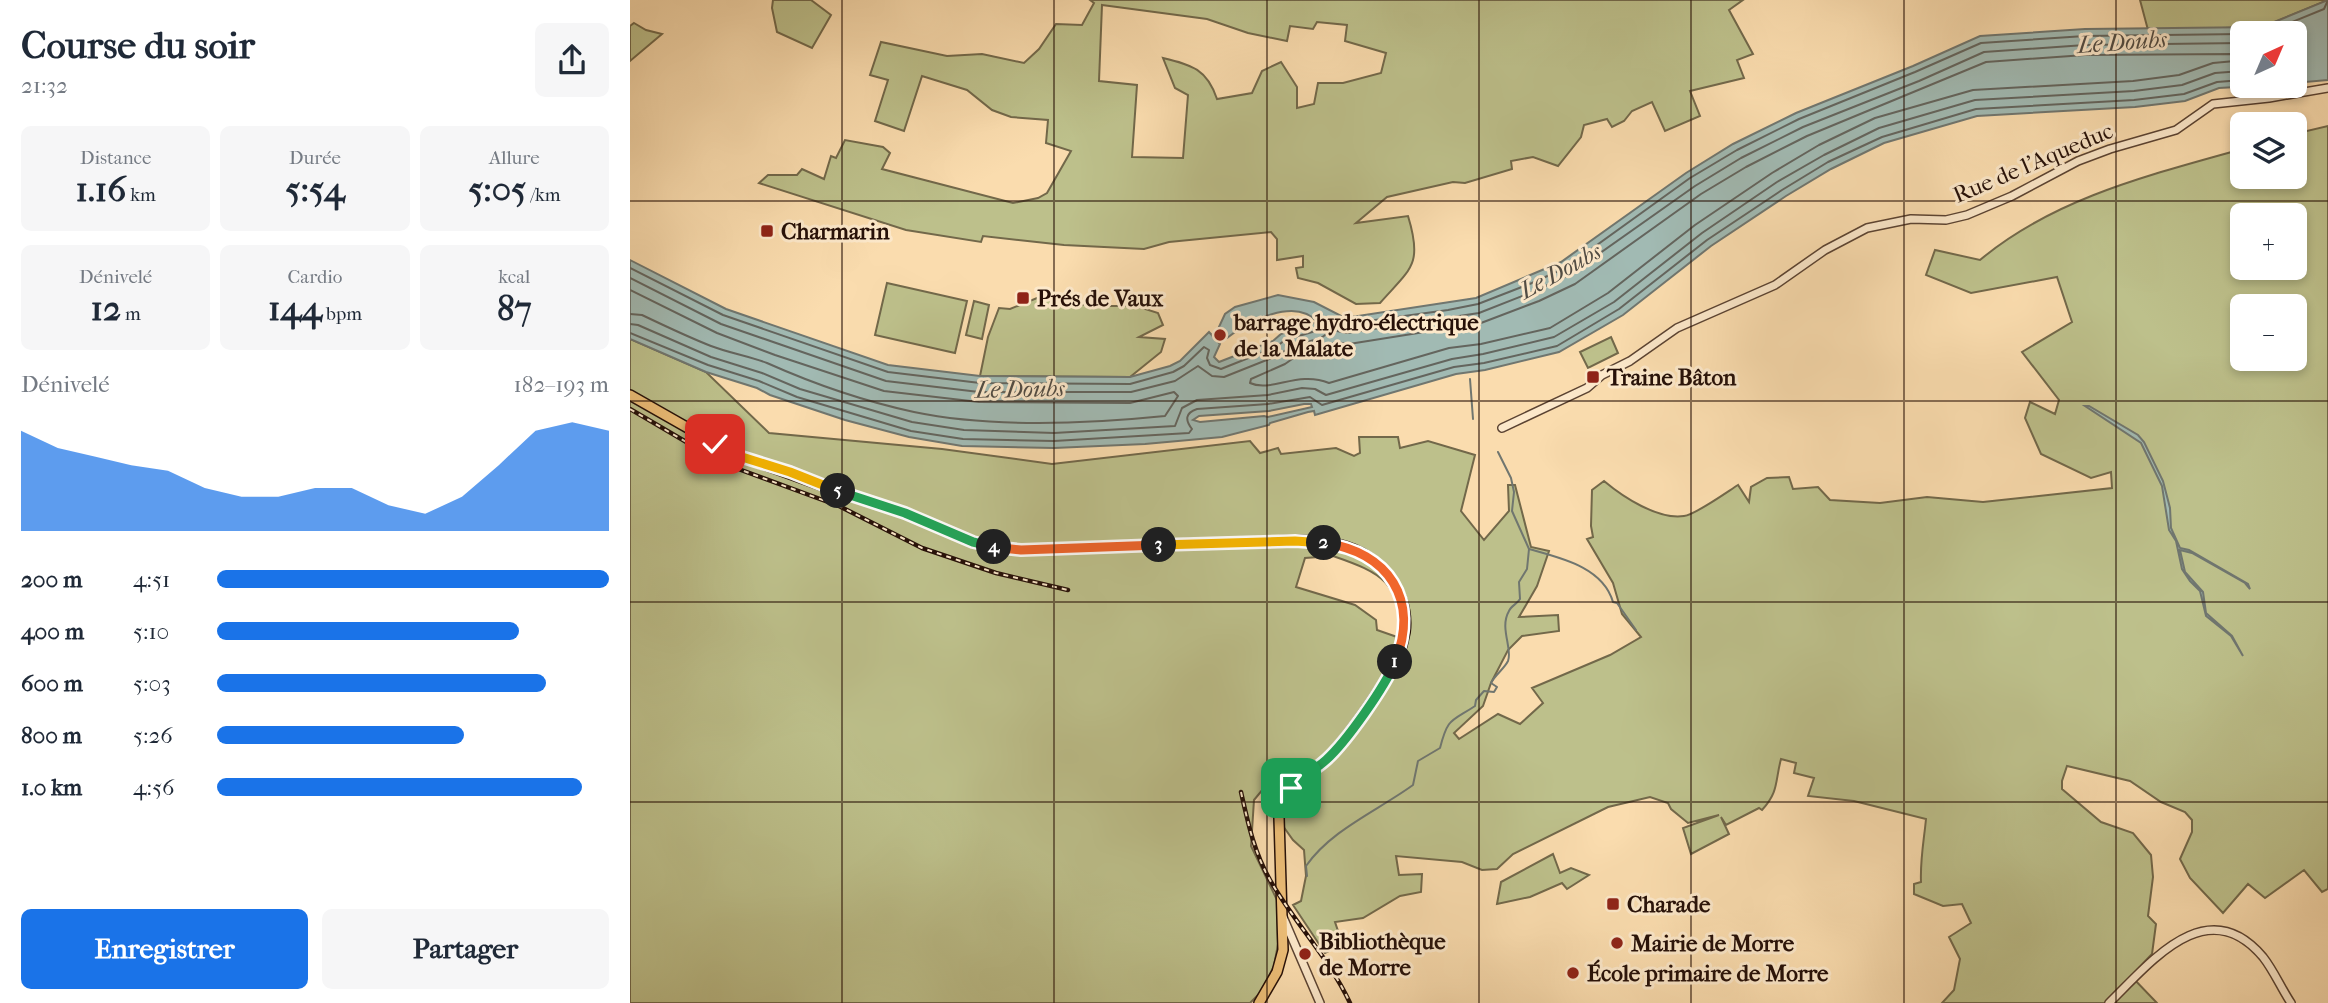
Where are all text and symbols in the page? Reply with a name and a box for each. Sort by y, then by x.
north arrow [2230,21,2306,98]
map controls [2230,21,2307,371]
text: Course du soir [21,23,255,68]
button: share [535,23,609,97]
water label: Le Doubs [2075,25,2168,59]
text: 21:32 [21,72,68,99]
button: layers [2230,112,2307,189]
street label: Rue de l'Aqueduc [1949,117,2117,209]
text: Distance [80,147,151,169]
text: Durée [289,147,341,169]
text: Allure [489,147,540,169]
text: 1.16 [76,169,126,210]
text: 5:54 [285,169,345,210]
text: 5:05 [468,169,526,210]
text: km [126,184,156,206]
text: /km [526,184,560,206]
button: + [2230,203,2307,280]
place label: Charmarin [781,218,890,245]
marker: Charmarin [759,223,775,239]
water label: Le Doubs [1513,237,1606,306]
text: Dénivelé [79,266,152,288]
text: Cardio [288,266,342,288]
text: kcal [498,266,530,288]
place label: Prés de Vaux [1037,285,1164,312]
text: 12 [90,288,121,329]
text: 144 [268,288,322,329]
text: 87 [497,288,532,329]
marker: Prés de Vaux [1015,290,1031,306]
button: − [2230,294,2307,371]
text: m [121,303,141,325]
text: bpm [322,303,362,325]
place label: barrage hydro-électrique de la Malate [1233,309,1479,362]
marker: barrage hydro-électrique de la Malate [1212,327,1228,343]
place label: Traine Bâton [1606,364,1737,391]
marker: Traine Bâton [1585,369,1601,385]
text: Dénivelé [21,371,110,398]
text: 182–193 m [514,371,609,398]
water label: Le Doubs [973,374,1065,404]
pin [685,414,745,474]
icon: check [696,425,734,463]
pin: 5 [820,474,856,508]
text: 5 [833,479,842,501]
pin: 2 [1306,526,1342,560]
pin: 3 [1142,528,1176,562]
pin: 4 [976,530,1012,564]
text: 2 [1319,531,1328,553]
text: 3 [1155,533,1162,555]
text: 4 [988,535,999,557]
text: 200 m [21,566,82,593]
text: 4:51 [133,566,170,593]
text: 400 m [21,618,84,645]
text: 5:10 [133,618,169,645]
pin: 1 [1378,644,1412,680]
text: 1 [1391,650,1398,672]
text: 600 m [21,670,83,697]
text: 5:03 [133,670,171,697]
text: 800 m [21,722,82,749]
text: 5:26 [133,722,173,749]
pin [1261,758,1321,818]
icon: arrive [1272,769,1310,807]
text: 1.0 km [21,774,82,801]
text: 4:56 [133,774,175,801]
place label: Charade [1627,891,1711,918]
marker: Charade [1605,896,1621,912]
button: Enregistrer [21,909,308,989]
button: Partager [322,909,609,989]
place label: Bibliothèque de Morre [1319,928,1446,981]
place label: Mairie de Morre [1631,930,1795,957]
marker: Mairie de Morre [1609,935,1625,951]
marker: Bibliothèque de Morre [1297,946,1313,962]
place label: École primaire de Morre [1587,959,1829,987]
marker: École primaire de Morre [1565,965,1581,981]

